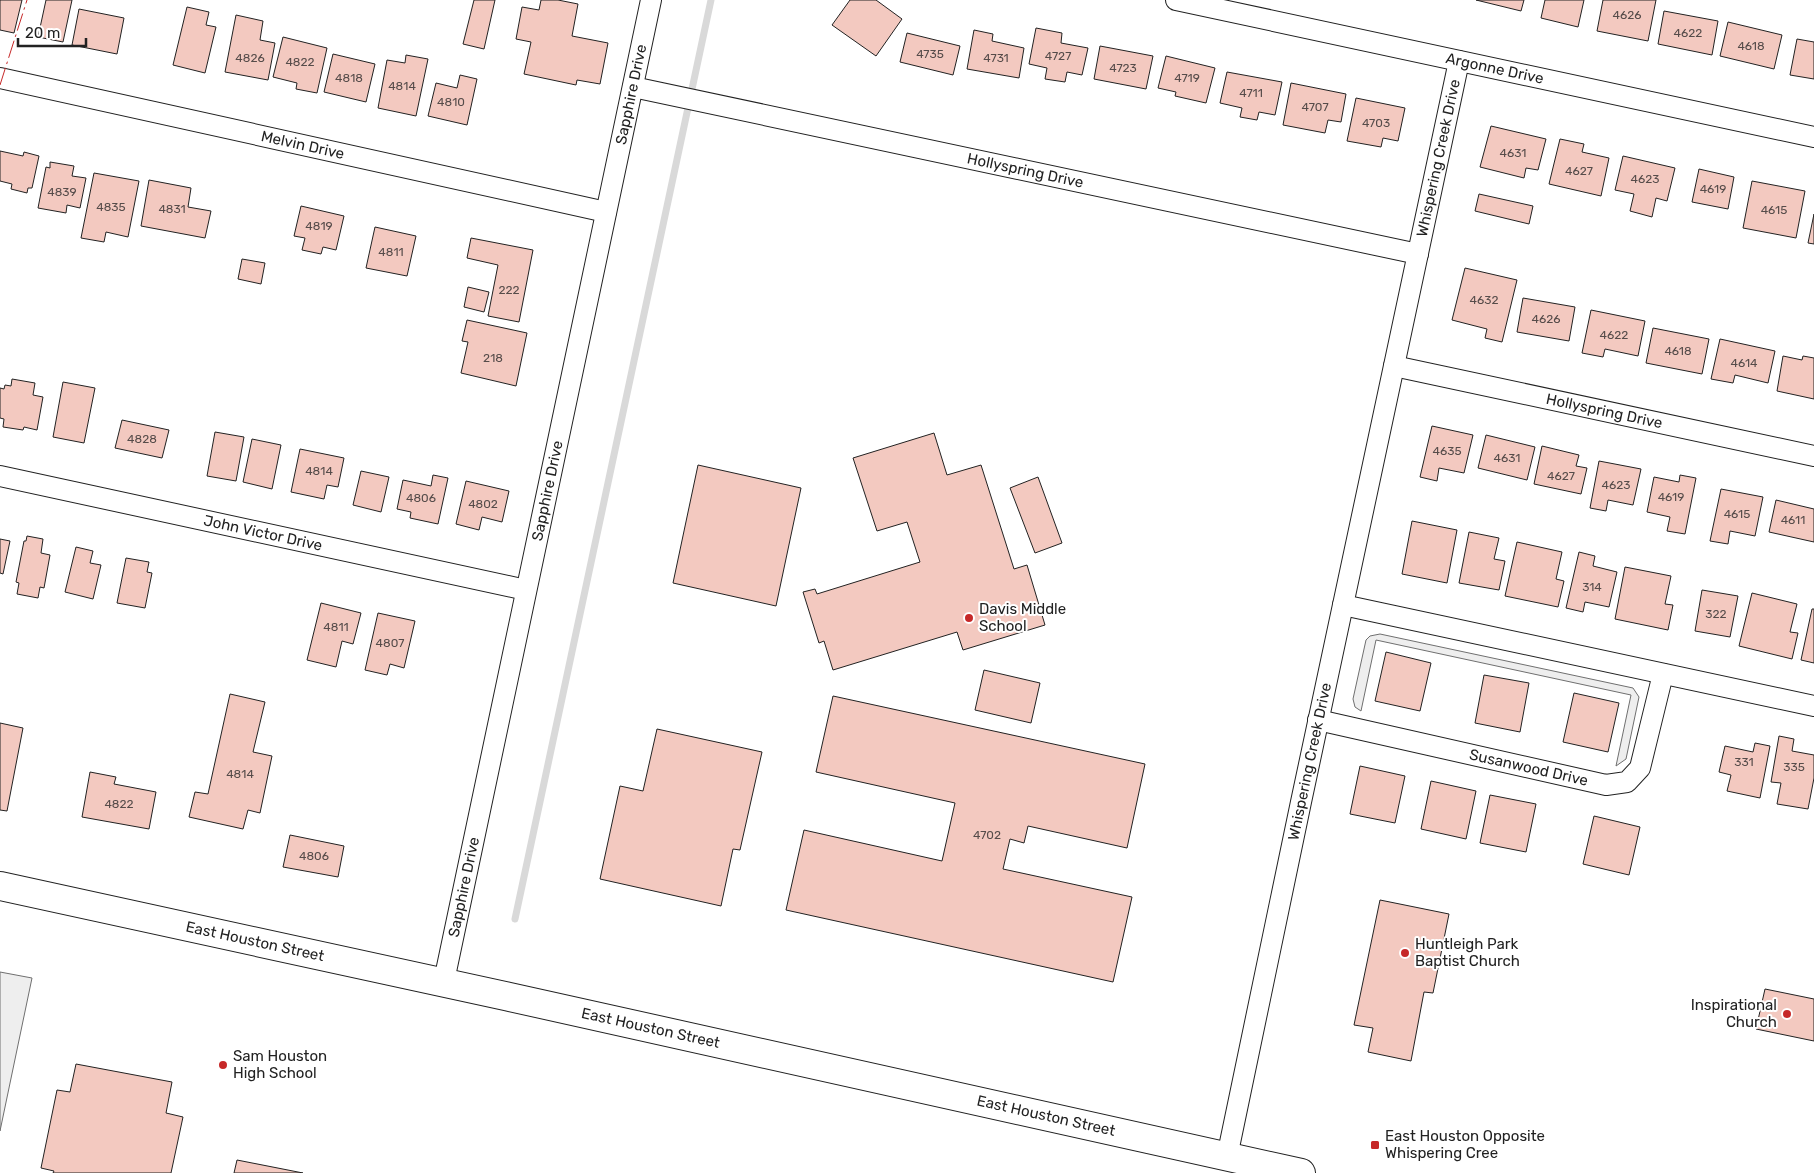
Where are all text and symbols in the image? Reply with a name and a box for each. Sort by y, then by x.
house number: 4626 [1613,8,1641,22]
scale bar [18,15,85,47]
text: 20 m [25,24,60,42]
house number: 4622 [1674,26,1702,40]
house number: 4618 [1737,39,1765,53]
street label: Sapphire Drive [612,43,650,146]
house number: 4735 [916,47,944,61]
house number: 4727 [1045,49,1071,63]
street label: Argonne Drive [1444,49,1545,88]
house number: 4826 [235,51,265,65]
house number: 4731 [983,51,1009,65]
house number: 4822 [285,55,315,69]
house number: 4723 [1109,61,1137,75]
house number: 4818 [335,71,363,85]
house number: 4719 [1174,71,1200,85]
street label: Whispering Creek Drive [1413,78,1464,239]
house number: 4814 [388,79,416,93]
house number: 4711 [1239,86,1263,100]
house number: 4810 [437,95,465,109]
house number: 4707 [1301,100,1329,114]
house number: 4703 [1362,116,1390,130]
street label: Melvin Drive [259,127,346,163]
house number: 4631 [1500,146,1526,160]
street label: Hollyspring Drive [965,149,1085,192]
house number: 4627 [1565,164,1593,178]
house number: 4623 [1631,172,1659,186]
house number: 4619 [1700,182,1726,196]
house number: 4839 [47,185,77,199]
house number: 4835 [96,200,126,214]
house number: 4831 [158,202,186,216]
house number: 4615 [1761,203,1787,217]
house number: 4819 [305,219,333,233]
house number: 4811 [378,245,404,259]
house number: 222 [498,283,520,297]
house number: 4632 [1470,293,1498,307]
house number: 4626 [1532,312,1560,326]
house number: 4622 [1600,328,1628,342]
house number: 4618 [1664,344,1692,358]
house number: 218 [483,351,503,365]
house number: 4614 [1731,356,1758,370]
street label: Hollyspring Drive [1544,390,1664,432]
house number: 4828 [127,432,157,446]
street label: Sapphire Drive [528,439,567,543]
house number: 4635 [1432,444,1462,458]
house number: 4631 [1494,451,1520,465]
house number: 4814 [305,464,333,478]
house number: 4627 [1547,469,1575,483]
house number: 4623 [1602,478,1630,492]
house number: 4619 [1658,490,1684,504]
house number: 4806 [406,491,436,505]
house number: 4802 [468,497,498,511]
house number: 4615 [1724,507,1750,521]
street label: John Victor Drive [202,511,324,555]
house number: 4611 [1781,513,1805,527]
house number: 314 [1582,580,1602,594]
place label: Davis Middle School [979,600,1066,635]
house number: 322 [1705,607,1727,621]
marker: Davis Middle School [963,612,975,624]
house number: 4811 [323,620,349,634]
house number: 4807 [376,636,404,650]
street label: Whispering Creek Drive [1284,681,1335,842]
street label: Susanwood Drive [1468,745,1590,790]
house number: 331 [1734,755,1754,769]
house number: 335 [1783,760,1805,774]
house number: 4814 [226,767,254,781]
house number: 4822 [104,797,134,811]
house number: 4702 [973,828,1001,842]
street label: Sapphire Drive [444,835,483,939]
house number: 4806 [299,849,329,863]
street label: East Houston Street [184,918,326,965]
place label: Huntleigh Park Baptist Church [1415,935,1520,970]
marker: Huntleigh Park Baptist Church [1399,947,1411,959]
place label: Inspirational Church [1691,996,1777,1031]
street label: East Houston Street [580,1004,722,1052]
marker: Inspirational Church [1781,1008,1793,1020]
place label: Sam Houston High School [233,1047,327,1082]
marker: Sam Houston High School [217,1059,229,1071]
street label: East Houston Street [975,1091,1117,1140]
place label: East Houston Opposite Whispering Cree [1385,1127,1545,1162]
marker: East Houston Opposite Whispering Cree [1369,1139,1381,1151]

